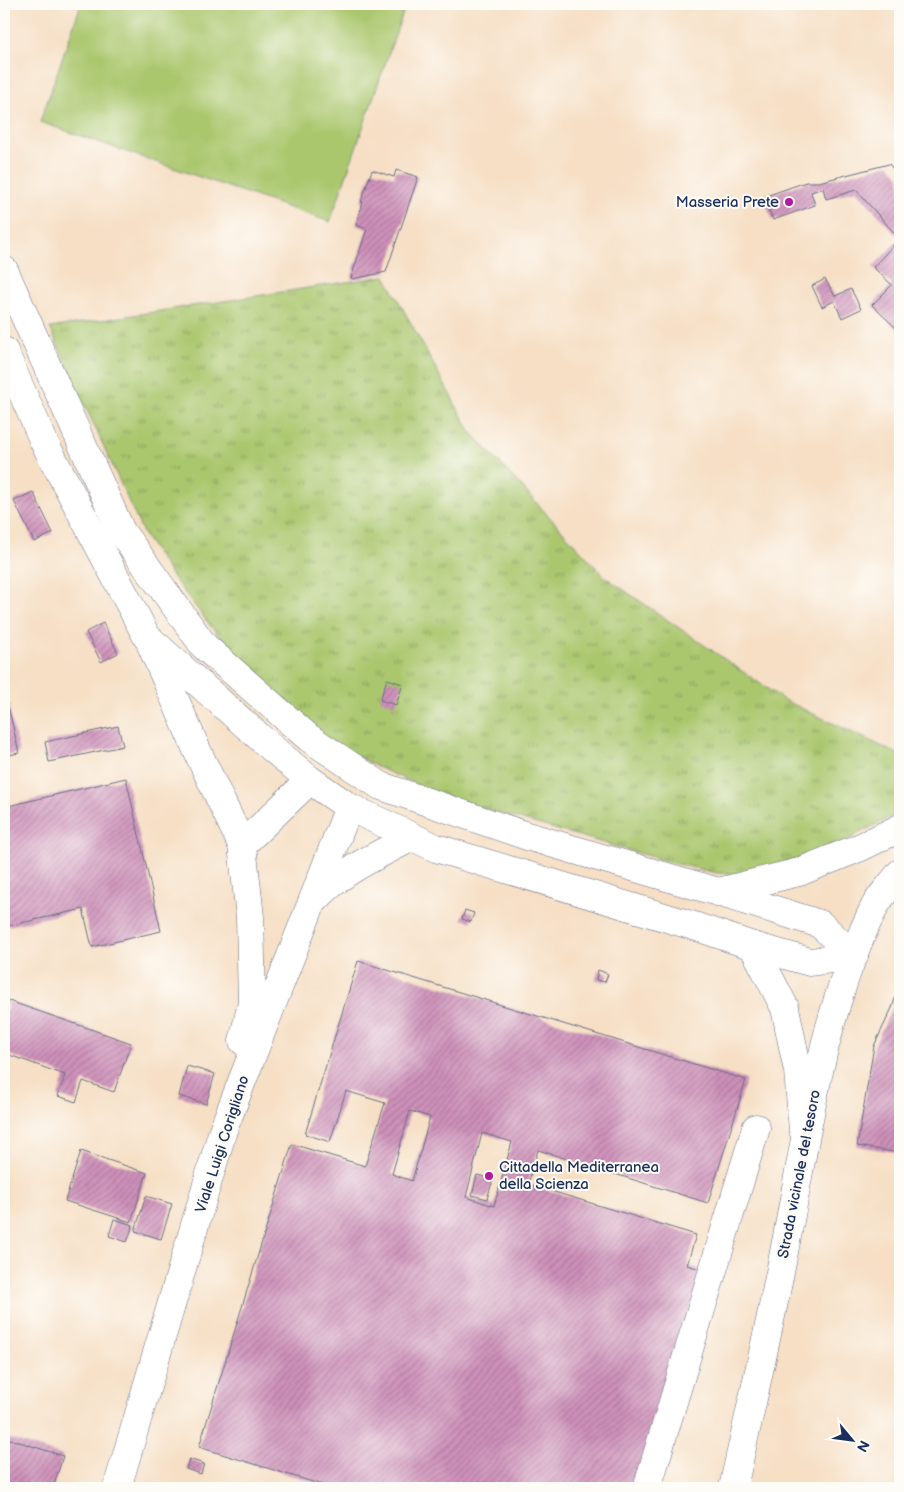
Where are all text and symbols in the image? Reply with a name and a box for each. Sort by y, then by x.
place label: Masseria Prete [676,193,779,212]
marker: Masseria Prete [783,196,795,208]
street label: Viale Luigi Corigliano [191,1073,254,1215]
street label: Strada vicinale del tesoro [774,1088,825,1260]
place label: Cittadella Mediterranea della Scienza [499,1158,659,1194]
marker: Cittadella Mediterranea della Scienza [483,1170,495,1182]
north arrow [826,1414,876,1464]
text: N [853,1437,873,1455]

